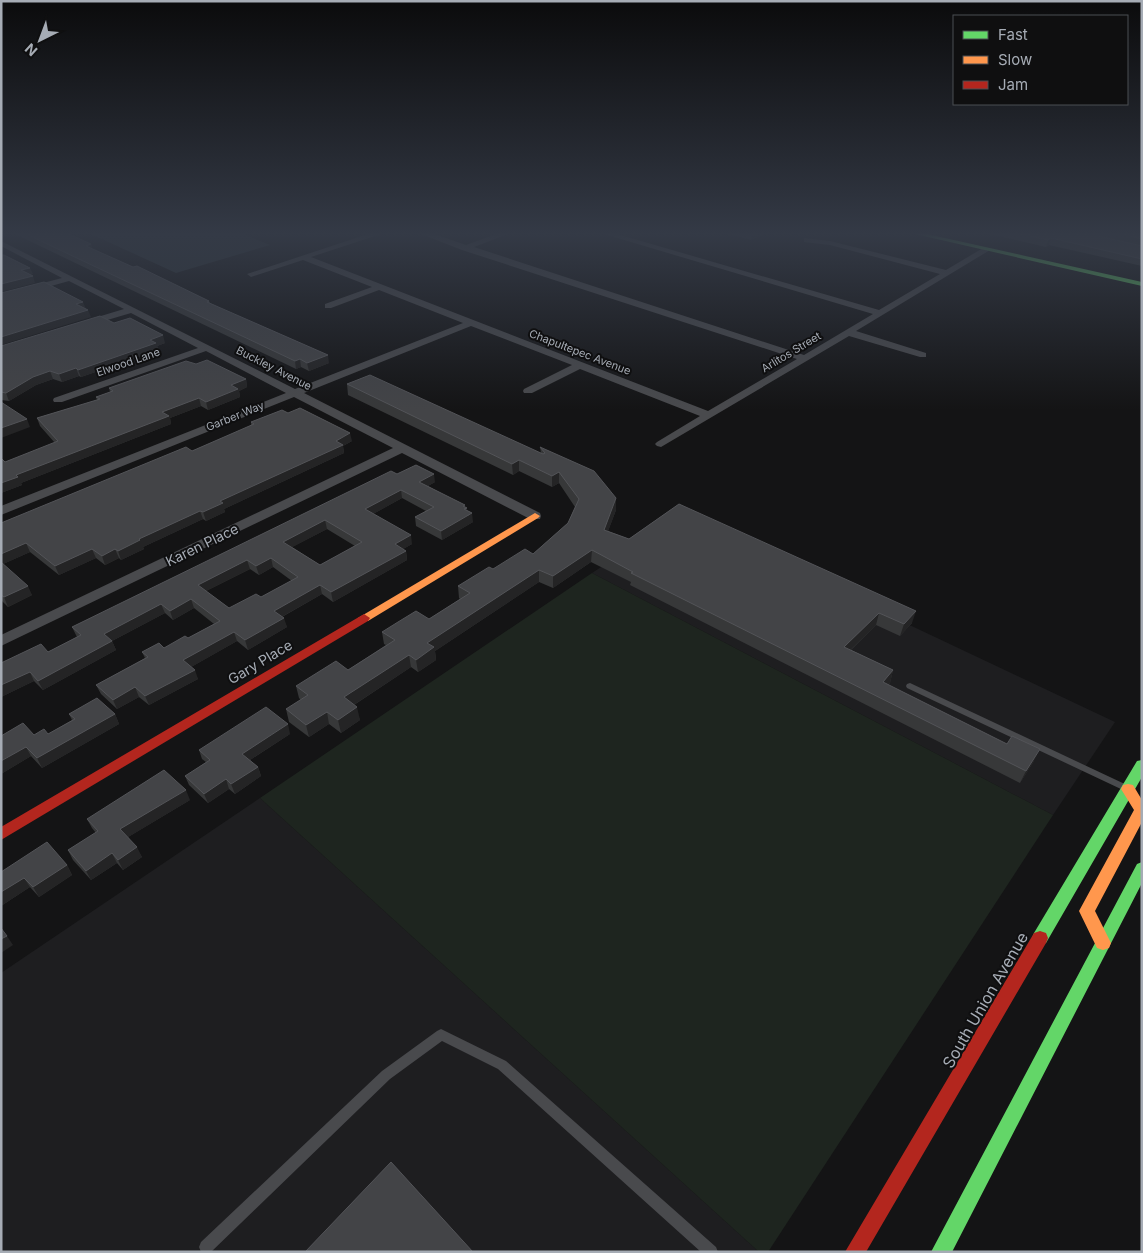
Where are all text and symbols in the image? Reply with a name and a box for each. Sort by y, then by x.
north arrow [15,15,65,65]
legend [953,15,1128,105]
text: Fast [998,25,1028,44]
text: N [21,40,41,60]
text: Slow [998,50,1032,69]
text: Jam [998,75,1028,94]
street label: Chapultepec Avenue [527,326,633,378]
street label: Arlitos Street [759,328,824,375]
street label: Buckley Avenue [234,343,314,393]
street label: Elwood Lane [94,345,162,379]
street label: Garber Way [204,398,266,434]
street label: Karen Place [163,520,241,570]
street label: Gary Place [225,636,295,687]
street label: South Union Avenue [938,929,1032,1071]

